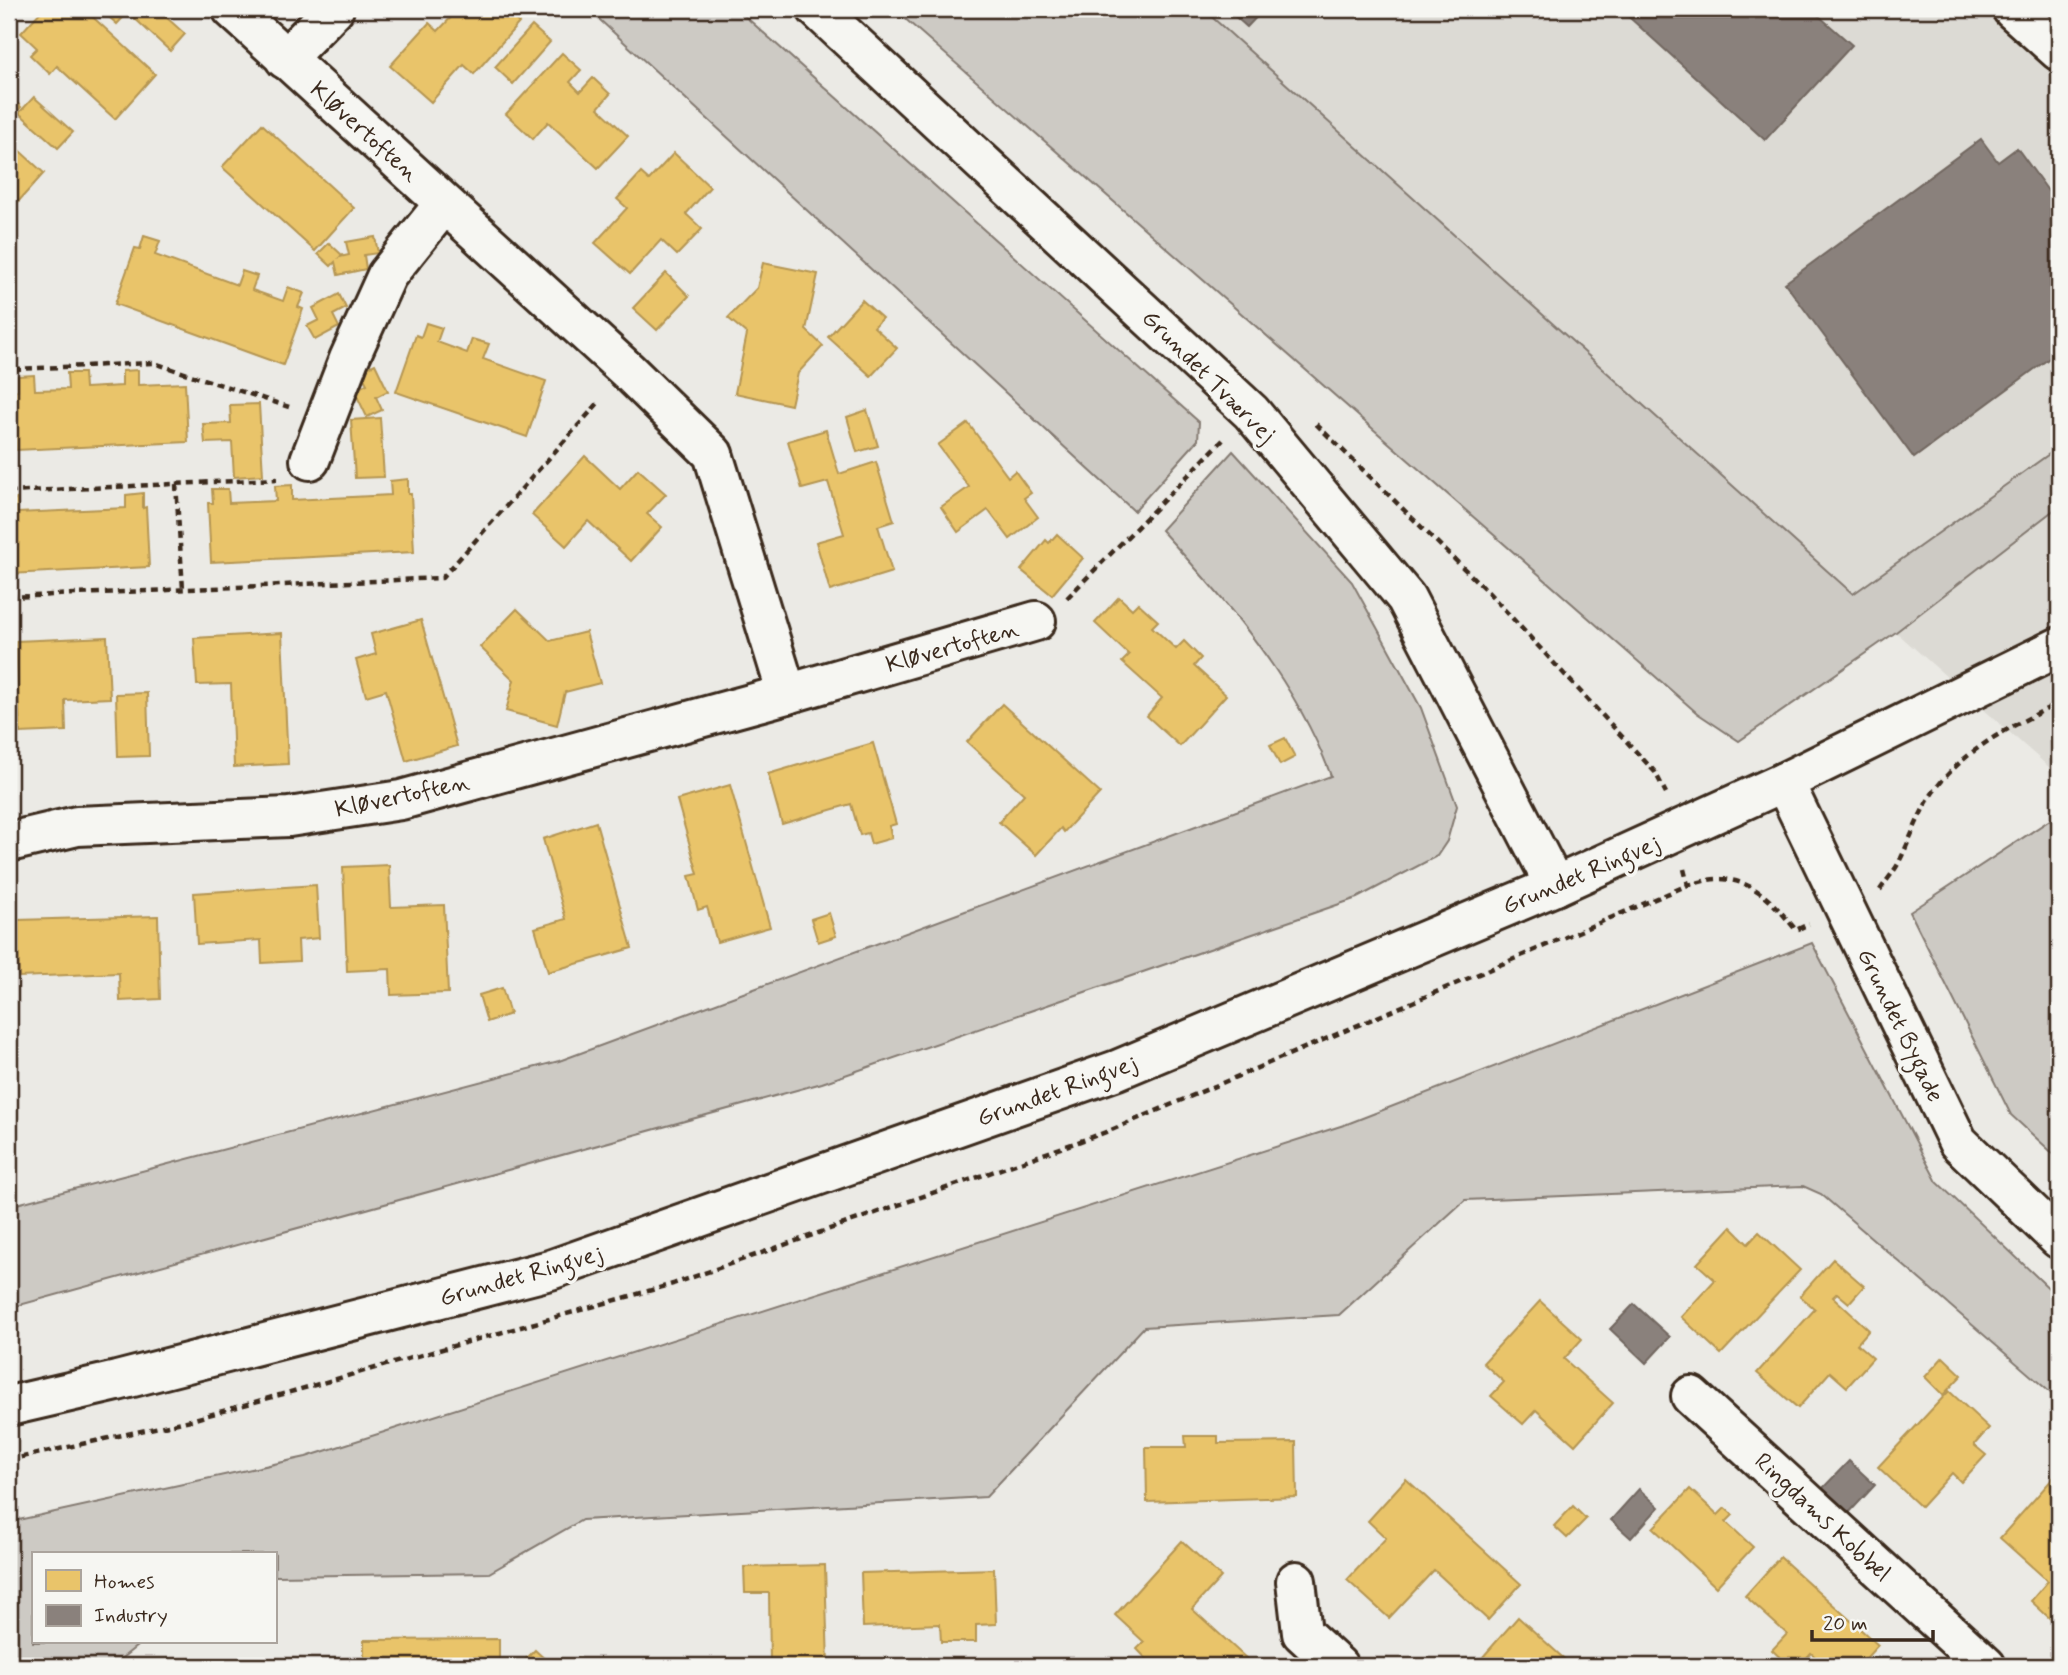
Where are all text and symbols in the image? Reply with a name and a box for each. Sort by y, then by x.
street label: Kløvertoften [303,75,425,190]
street label: Grundet Tværvej [1134,303,1282,451]
street label: Kløvertoften [882,614,1023,681]
street label: Kløvertoften [332,767,473,826]
street label: Grundet Ringvej [1498,828,1666,925]
street label: Grundet Bygade [1846,944,1950,1109]
street label: Grundet Ringvej [973,1048,1143,1138]
street label: Grundet Ringvej [436,1238,608,1317]
street label: Ringdams Kobbel [1746,1447,1897,1591]
legend [32,1552,276,1644]
text: Homes [94,1568,154,1596]
scale bar [1812,1598,1933,1642]
text: Industry [94,1602,168,1630]
text: 20 m [1823,1610,1868,1638]

